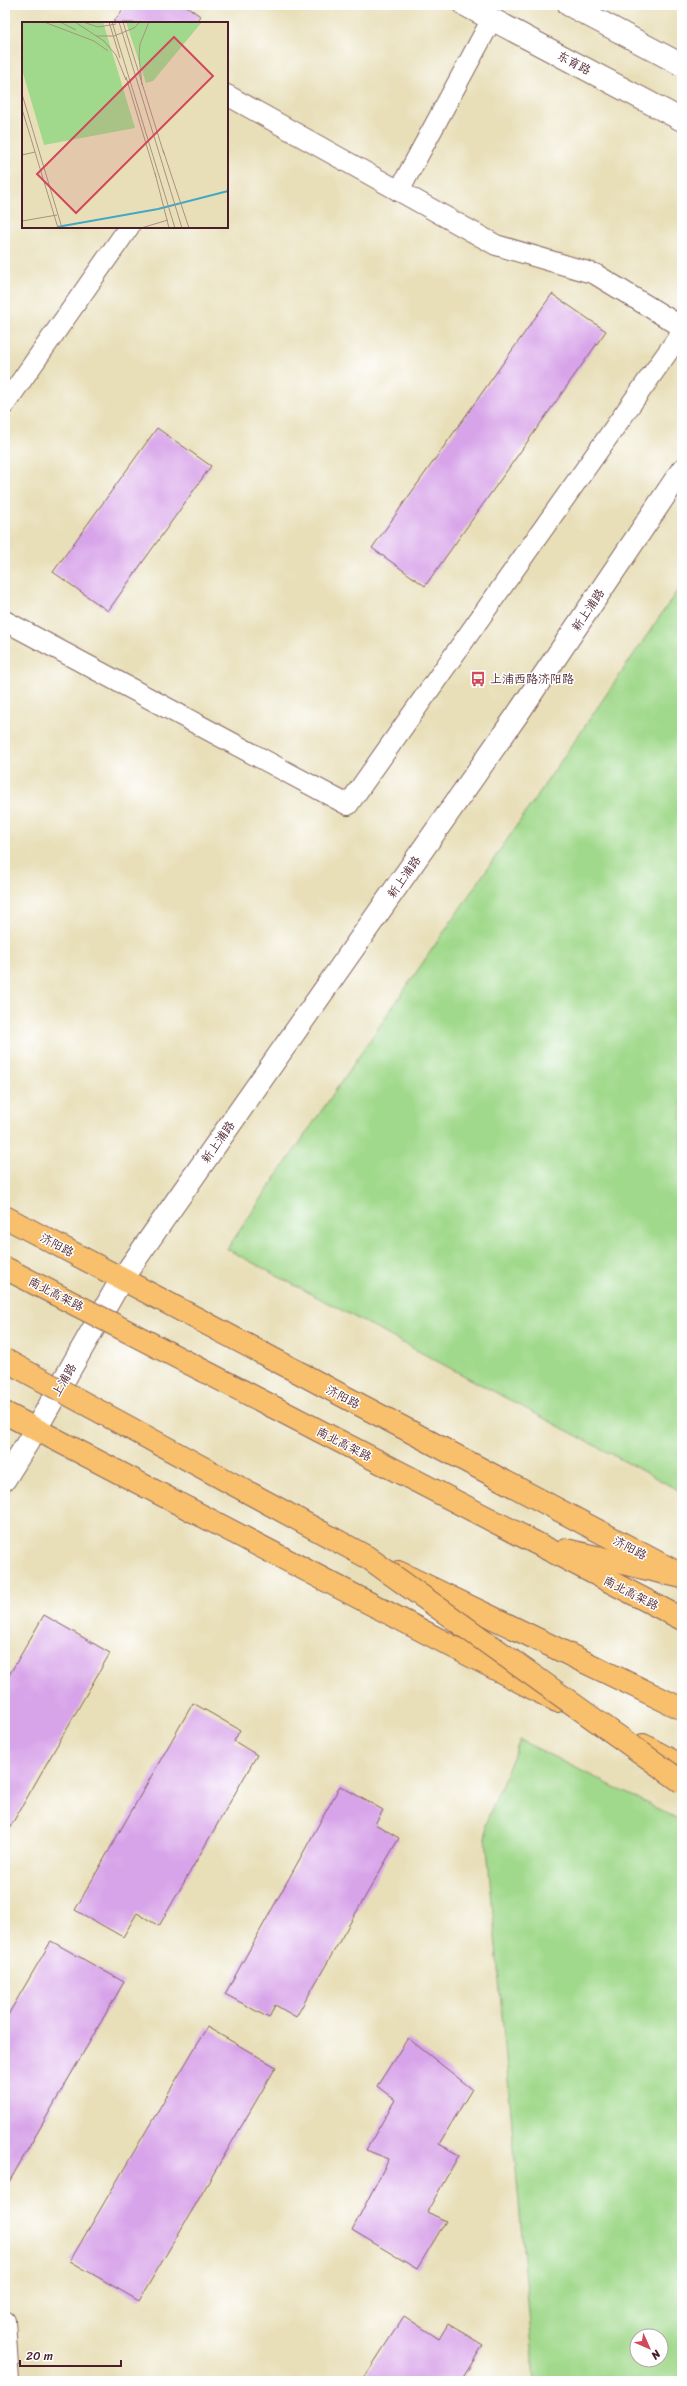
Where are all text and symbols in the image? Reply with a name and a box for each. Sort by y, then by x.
inset map [22,22,228,228]
street label: 东育路 [553,45,595,81]
street label: 新上浦路 [565,584,611,636]
place label: 上浦西路济阳路 [490,668,574,690]
bus stop icon: 上浦西路济阳路 [469,670,487,688]
street label: 新上浦路 [381,851,427,903]
street label: 新上浦路 [195,1116,241,1168]
street label: 济阳路 [36,1227,78,1263]
street label: 南北高架路 [24,1271,88,1317]
street label: 上浦路 [45,1359,83,1401]
street label: 济阳路 [322,1379,364,1415]
street label: 南北高架路 [312,1421,376,1467]
street label: 济阳路 [609,1530,651,1566]
street label: 南北高架路 [599,1570,663,1616]
north arrow [629,2328,669,2368]
scale bar [20,2342,121,2368]
text: 20 m [26,2345,53,2367]
text: N [646,2345,666,2364]

